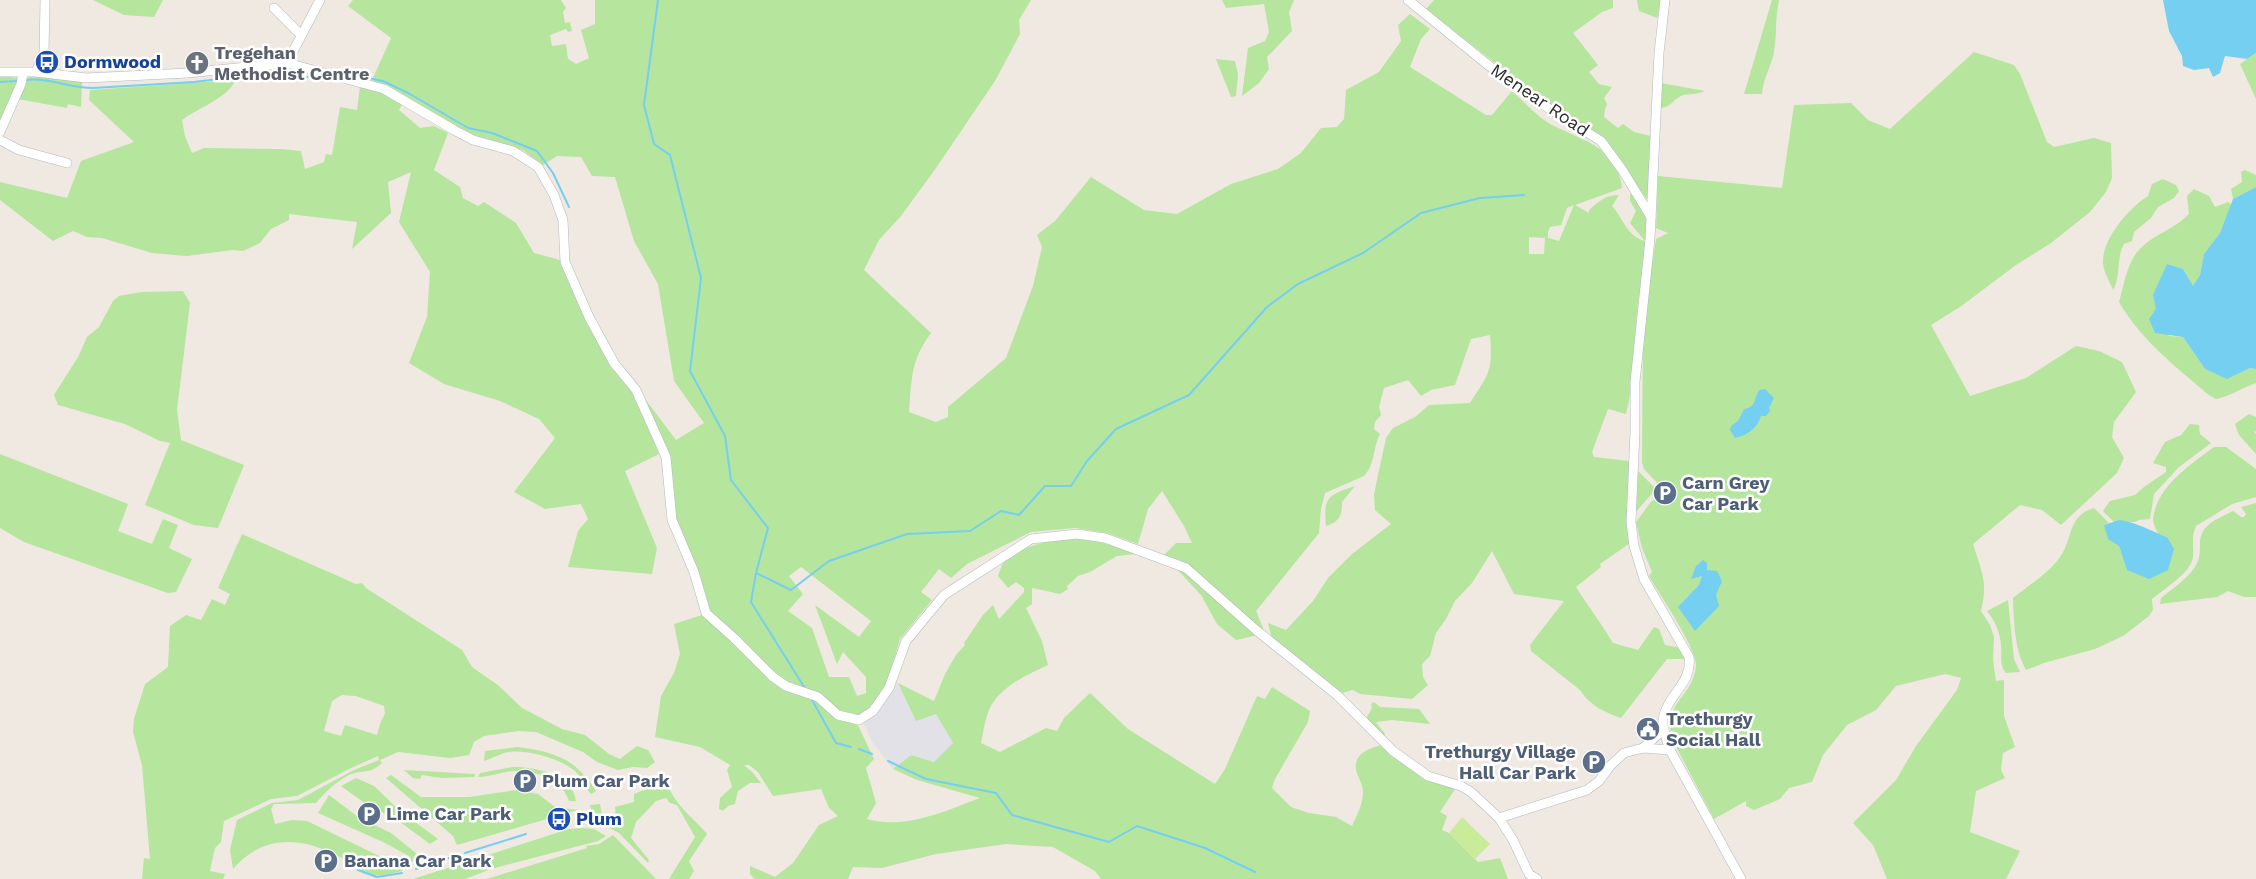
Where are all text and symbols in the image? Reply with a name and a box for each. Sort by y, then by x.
place label: Tregehan Methodist Centre [214,42,370,84]
bus stop icon: Dormwood [34,49,60,75]
church icon: Tregehan Methodist Centre [184,50,210,76]
place label: Dormwood [64,51,161,72]
street label: Menear Road [1487,59,1594,140]
place label: Carn Grey Car Park [1682,472,1770,514]
parking icon: Carn Grey Car Park [1652,480,1678,506]
place label: Trethurgy Social Hall [1666,708,1761,750]
public building icon: Trethurgy Social Hall [1635,716,1661,742]
place label: Trethurgy Village Hall Car Park [1425,741,1577,783]
parking icon: Trethurgy Village Hall Car Park [1581,749,1607,775]
parking icon: Plum Car Park [512,768,538,794]
place label: Plum Car Park [542,770,671,791]
parking icon: Lime Car Park [356,801,382,827]
place label: Lime Car Park [386,803,512,824]
bus stop icon: Plum [546,806,572,832]
place label: Plum [576,808,622,829]
parking icon: Banana Car Park [313,848,339,874]
place label: Banana Car Park [344,850,492,871]

